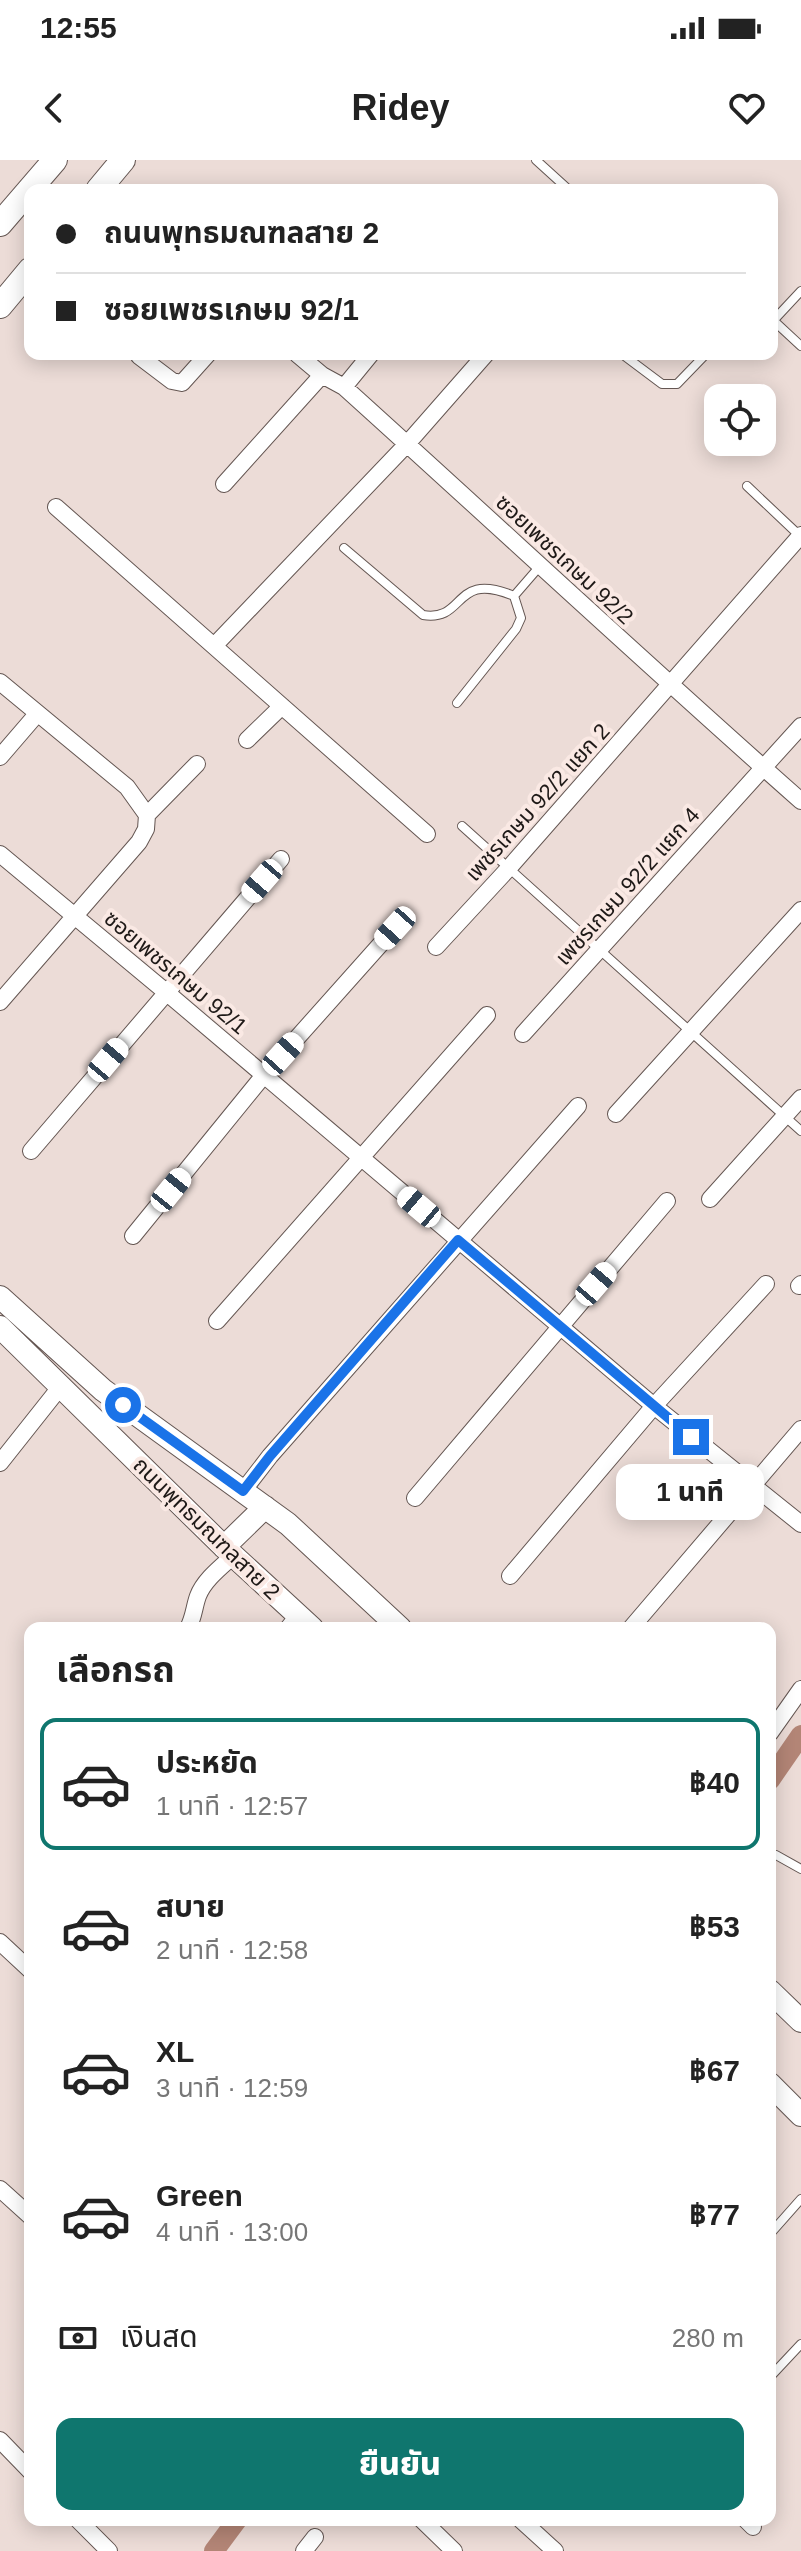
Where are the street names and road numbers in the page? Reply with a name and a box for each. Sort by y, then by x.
street label: ซอยเพชรเกษม 92/2 [491,489,638,629]
street label: เพชรเกษม 92/2 แยก 2 [460,719,615,886]
street label: เพชรเกษม 92/2 แยก 4 [550,803,705,970]
street label: ซอยเพชรเกษม 92/1 [99,905,252,1039]
street label: ถนนพุทธมณฑลสาย 2 [128,1452,285,1605]

